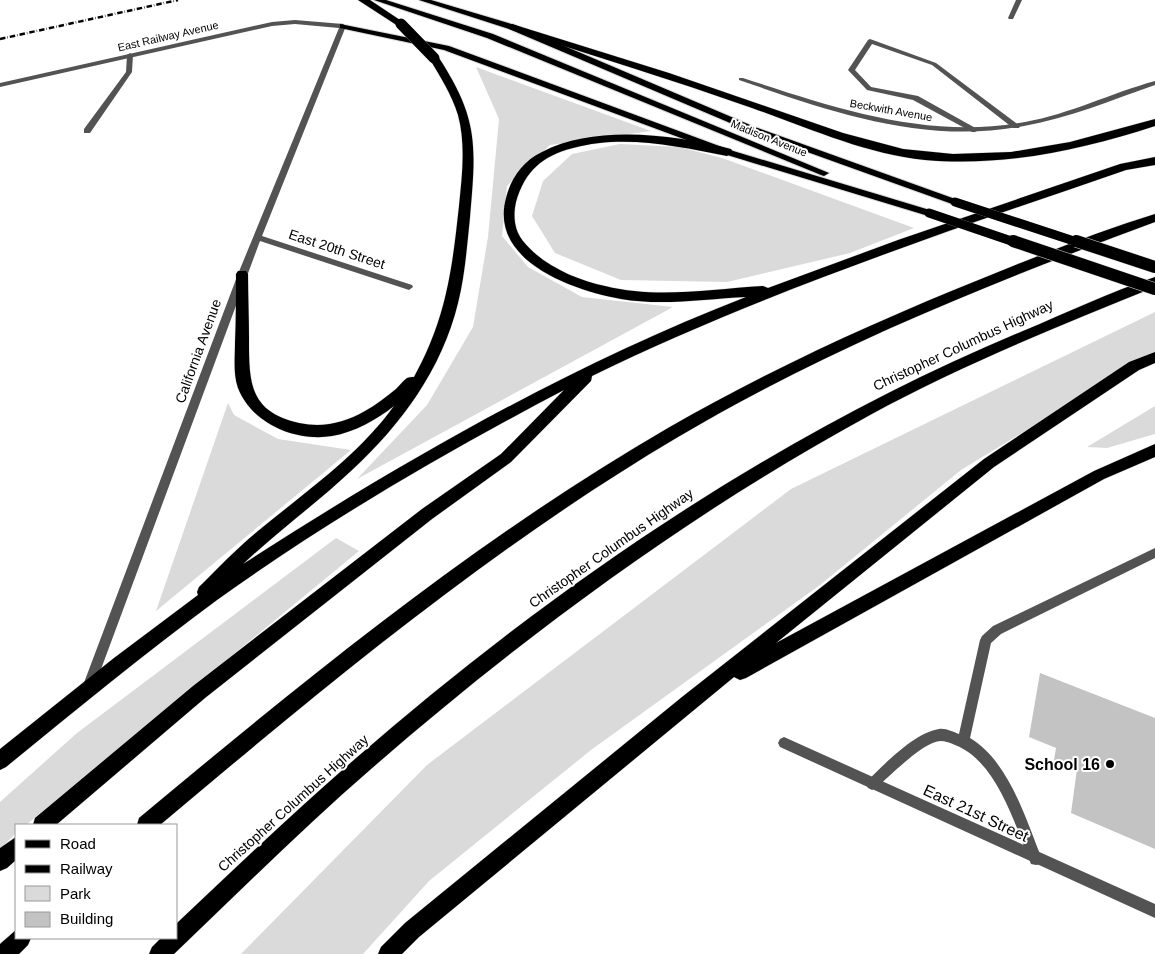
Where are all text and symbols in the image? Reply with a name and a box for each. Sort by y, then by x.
street label: East Railway Avenue [116,19,220,53]
street label: Beckwith Avenue [849,97,933,123]
street label: Madison Avenue [729,117,809,159]
street label: East 20th Street [287,226,387,272]
street label: Christopher Columbus Highway [870,296,1056,394]
street label: California Avenue [172,297,224,405]
street label: Christopher Columbus Highway [526,485,696,611]
street label: Christopher Columbus Highway [214,731,372,875]
place label: School 16 [1024,756,1100,773]
marker: School 16 [1104,758,1116,770]
street label: East 21st Street [921,781,1032,845]
legend [15,824,178,939]
text: Road [60,835,96,852]
text: Railway [60,860,113,877]
text: Park [60,885,91,902]
text: Building [60,910,113,927]

